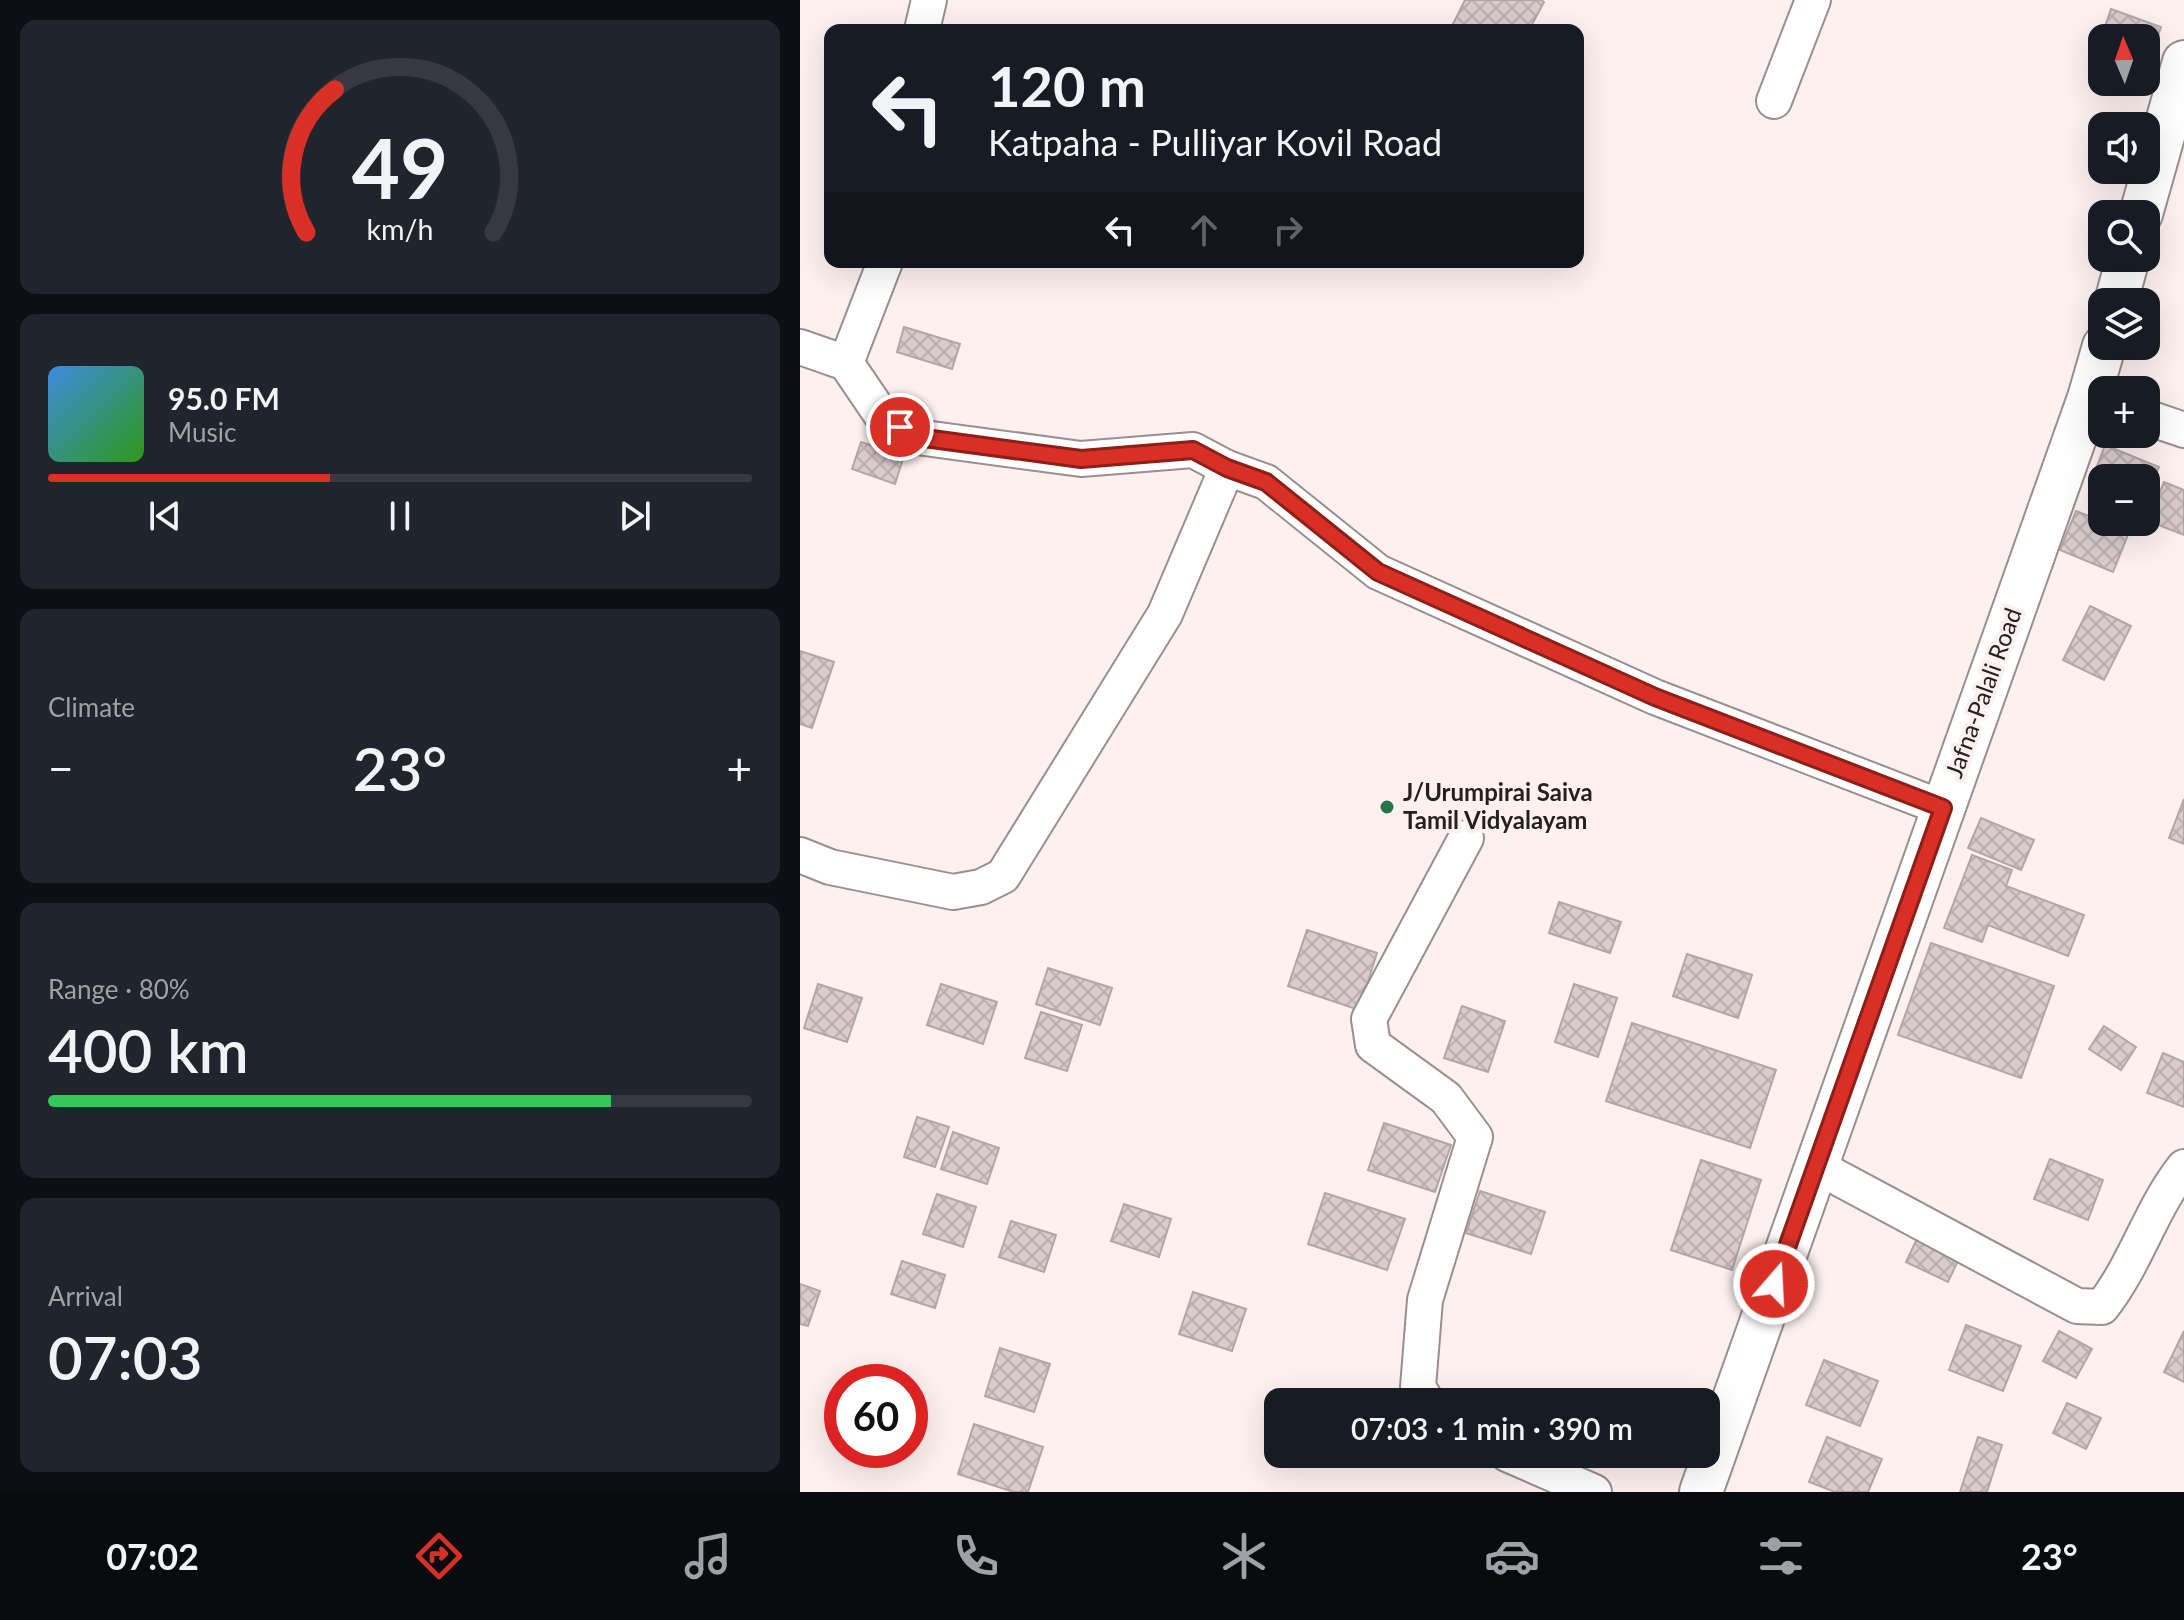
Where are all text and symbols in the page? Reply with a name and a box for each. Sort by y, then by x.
north arrow [2088,24,2160,96]
map controls [2088,24,2160,536]
text: 120 m [988,52,1146,119]
icon: left [856,56,960,160]
button: sound [2088,112,2160,184]
text: 49 [352,117,448,217]
text: Katpaha - Pulliyar Kovil Road [988,120,1442,164]
button: search [2088,200,2160,272]
icon: left [1098,208,1142,252]
icon: ahead [1182,208,1226,252]
icon: right [1266,208,1310,252]
text: km/h [367,212,433,246]
button: layers [2088,288,2160,360]
button: + [2088,376,2160,448]
text: 95.0 FM [168,380,280,416]
pin [866,393,934,461]
icon: arrive [878,405,922,449]
text: Music [168,416,236,448]
button: − [2088,464,2160,536]
icon: previous [143,494,187,538]
icon: pause [378,494,422,538]
icon: next [613,494,657,538]
street label: Jafna-Palali Road [1938,604,2027,781]
text: Climate [48,691,135,723]
text: 23° [353,732,447,804]
text: − [48,742,74,794]
text: + [726,742,752,794]
place label: J/Urumpirai Saiva Tamil Vidyalayam [1403,777,1593,834]
marker: J/Urumpirai Saiva Tamil Vidyalayam [1378,798,1396,816]
text: Range · 80% [48,973,190,1005]
text: 400 km [48,1014,249,1086]
position arrow [1732,1242,1816,1326]
text: Arrival [48,1280,123,1312]
text: 07:03 [48,1321,202,1393]
speed limit sign: 60 [824,1364,928,1468]
text: 07:03 · 1 min · 390 m [1351,1410,1633,1446]
icon: directions [411,1528,467,1584]
icon: music [680,1528,736,1584]
icon: phone [948,1528,1004,1584]
icon: climate [1216,1528,1272,1584]
icon: car [1484,1528,1540,1584]
icon: filters [1753,1528,1809,1584]
text: 07:02 [106,1534,199,1578]
text: 23° [2021,1534,2078,1578]

